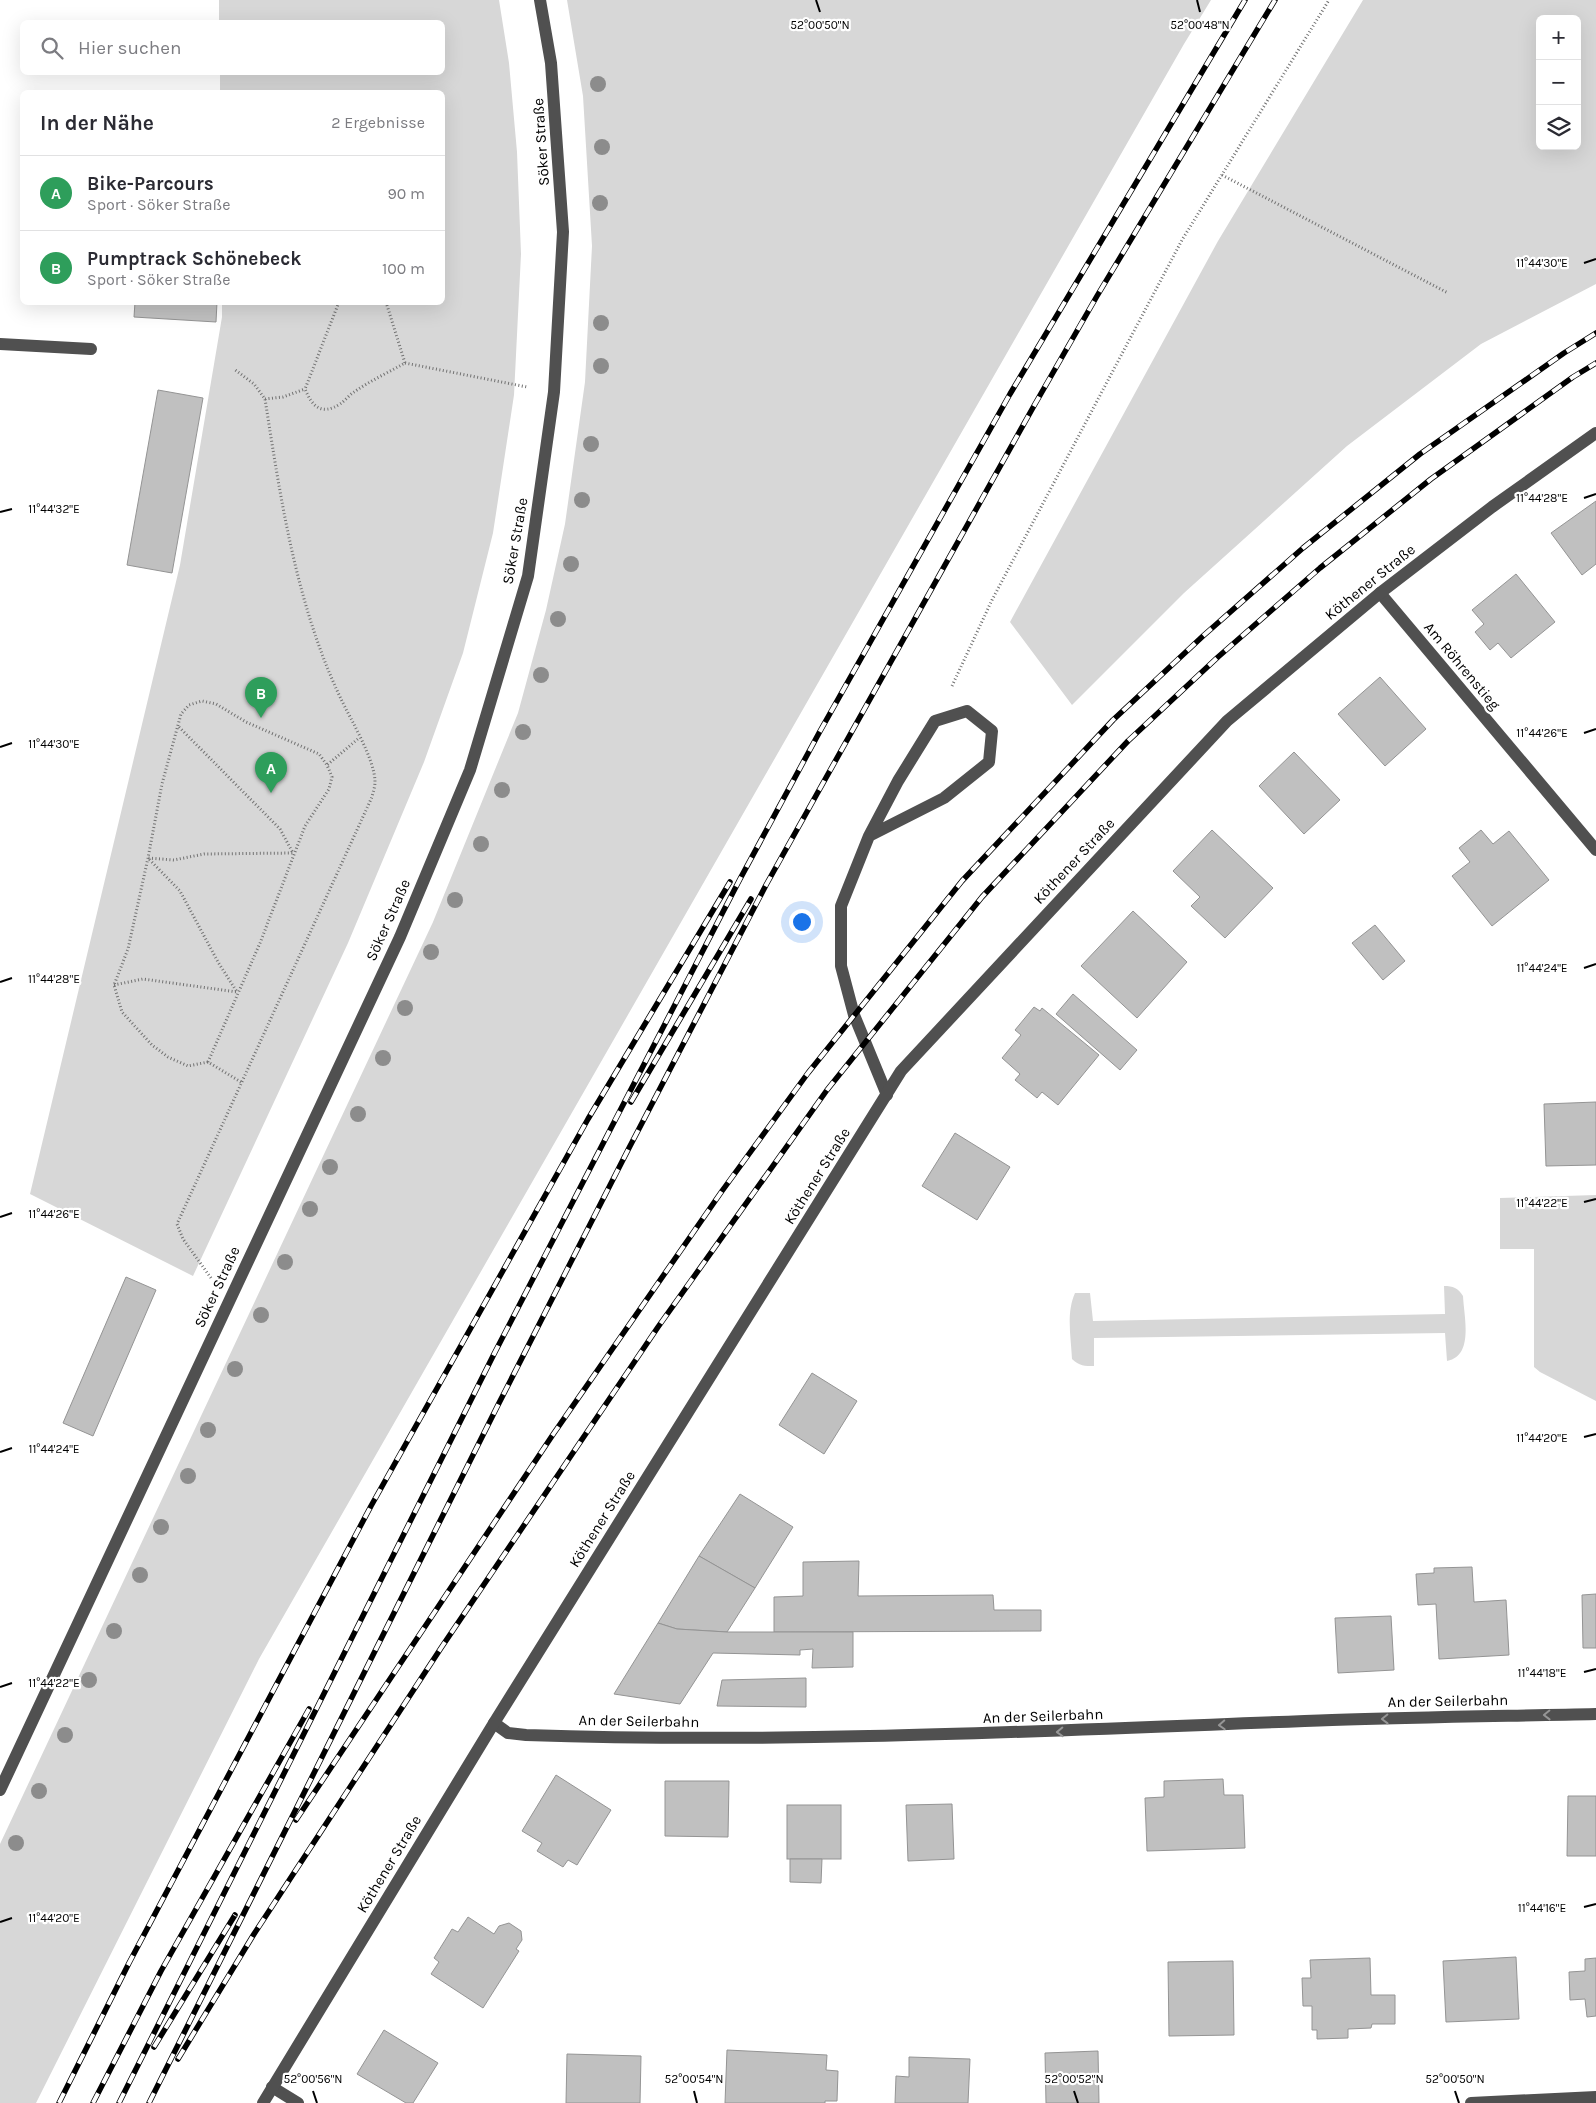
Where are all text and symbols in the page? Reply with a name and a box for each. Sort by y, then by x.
map controls [1536,15,1581,150]
button: + [1536,15,1581,60]
text: 52°00'50"N [790,18,850,32]
text: 52°00'48"N [1170,18,1230,32]
search box [20,20,445,75]
icon: search [38,34,66,62]
text: Hier suchen [78,37,181,59]
button: − [1536,60,1581,105]
street label: Söker Straße [529,98,553,186]
button: layers [1536,105,1581,150]
text: In der Nähe [40,111,154,135]
text: 2 Ergebnisse [331,113,425,132]
text: Bike-Parcours [87,173,214,195]
text: A [51,184,61,203]
text: 90 m [387,184,425,203]
text: Sport · Söker Straße [87,195,231,214]
text: Pumptrack Schönebeck [87,248,301,270]
text: 11°44'30"E [1516,256,1568,270]
text: B [51,259,61,278]
text: 100 m [382,259,425,278]
text: Sport · Söker Straße [87,270,231,289]
text: 11°44'28"E [1516,491,1568,505]
street label: Söker Straße [499,496,531,586]
text: 11°44'32"E [28,502,80,516]
street label: Köthener Straße [1321,540,1419,624]
street label: Am Röhrenstieg [1420,618,1504,714]
pin: B [245,677,277,718]
text: 11°44'26"E [1516,726,1568,740]
text: 11°44'30"E [28,737,80,751]
pin: A [255,752,287,793]
street label: Köthener Straße [1030,814,1118,908]
street label: Söker Straße [362,876,414,964]
your location [789,909,815,935]
text: 11°44'24"E [1516,961,1568,975]
text: 11°44'28"E [28,972,80,986]
street label: Köthener Straße [780,1124,854,1228]
text: 11°44'22"E [1516,1196,1568,1210]
text: 11°44'26"E [28,1207,80,1221]
street label: Söker Straße [190,1243,244,1331]
text: 11°44'20"E [1516,1431,1568,1445]
text: 11°44'24"E [28,1442,80,1456]
street label: Köthener Straße [565,1467,639,1571]
text: 11°44'18"E [1518,1666,1566,1680]
text: 11°44'22"E [28,1676,80,1690]
street label: An der Seilerbahn [1388,1691,1508,1711]
street label: An der Seilerbahn [982,1705,1104,1727]
one-way arrow [1543,1710,1551,1720]
street label: An der Seilerbahn [579,1711,699,1731]
one-way arrow [1381,1714,1388,1724]
one-way arrow [1218,1720,1226,1731]
one-way arrow [1056,1726,1064,1737]
street label: Köthener Straße [353,1812,425,1916]
text: 11°44'16"E [1518,1901,1566,1915]
text: 11°44'20"E [28,1911,80,1925]
text: 52°00'56"N [283,2072,343,2086]
text: 52°00'54"N [664,2072,724,2086]
text: 52°00'52"N [1044,2072,1104,2086]
text: 52°00'50"N [1425,2072,1485,2086]

